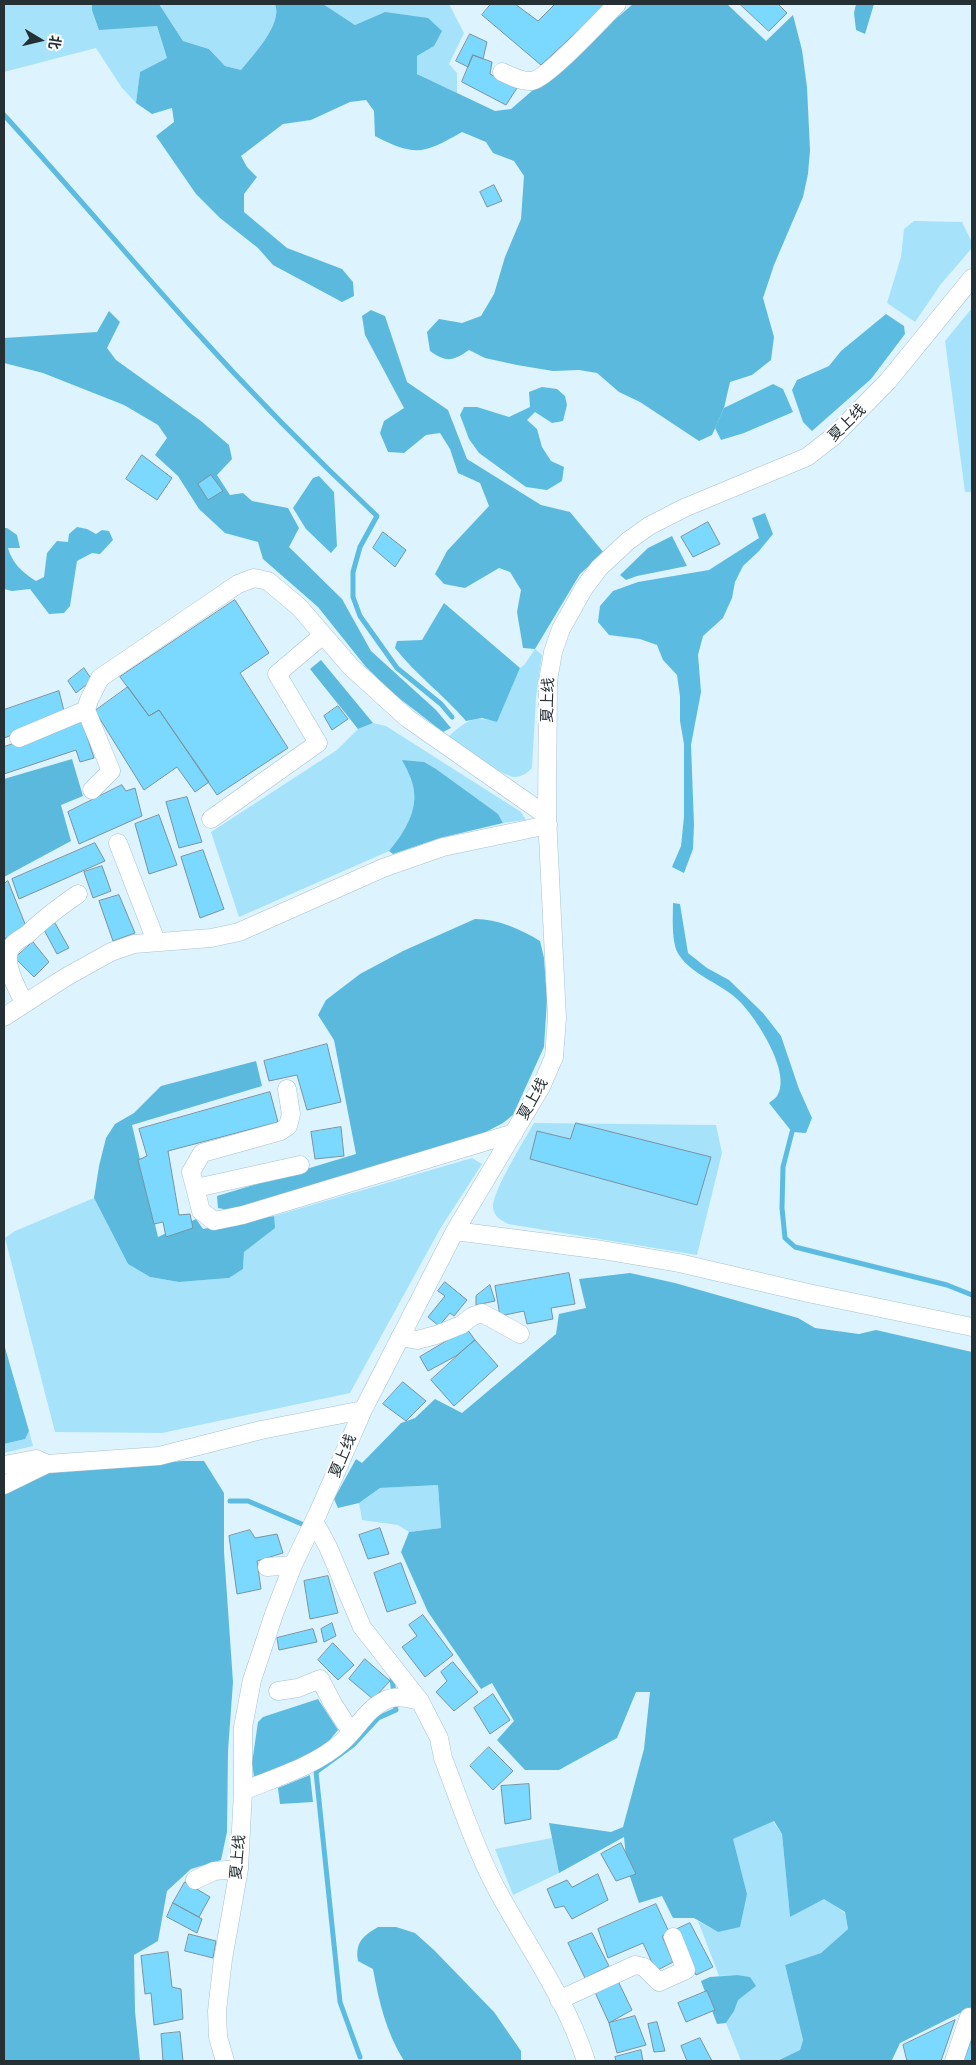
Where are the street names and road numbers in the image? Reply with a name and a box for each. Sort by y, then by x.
street label: 夏上线 [825,401,869,445]
street label: 夏上线 [538,677,558,723]
street label: 夏上线 [514,1075,552,1123]
street label: 夏上线 [326,1432,360,1480]
street label: 夏上线 [227,1834,249,1880]

